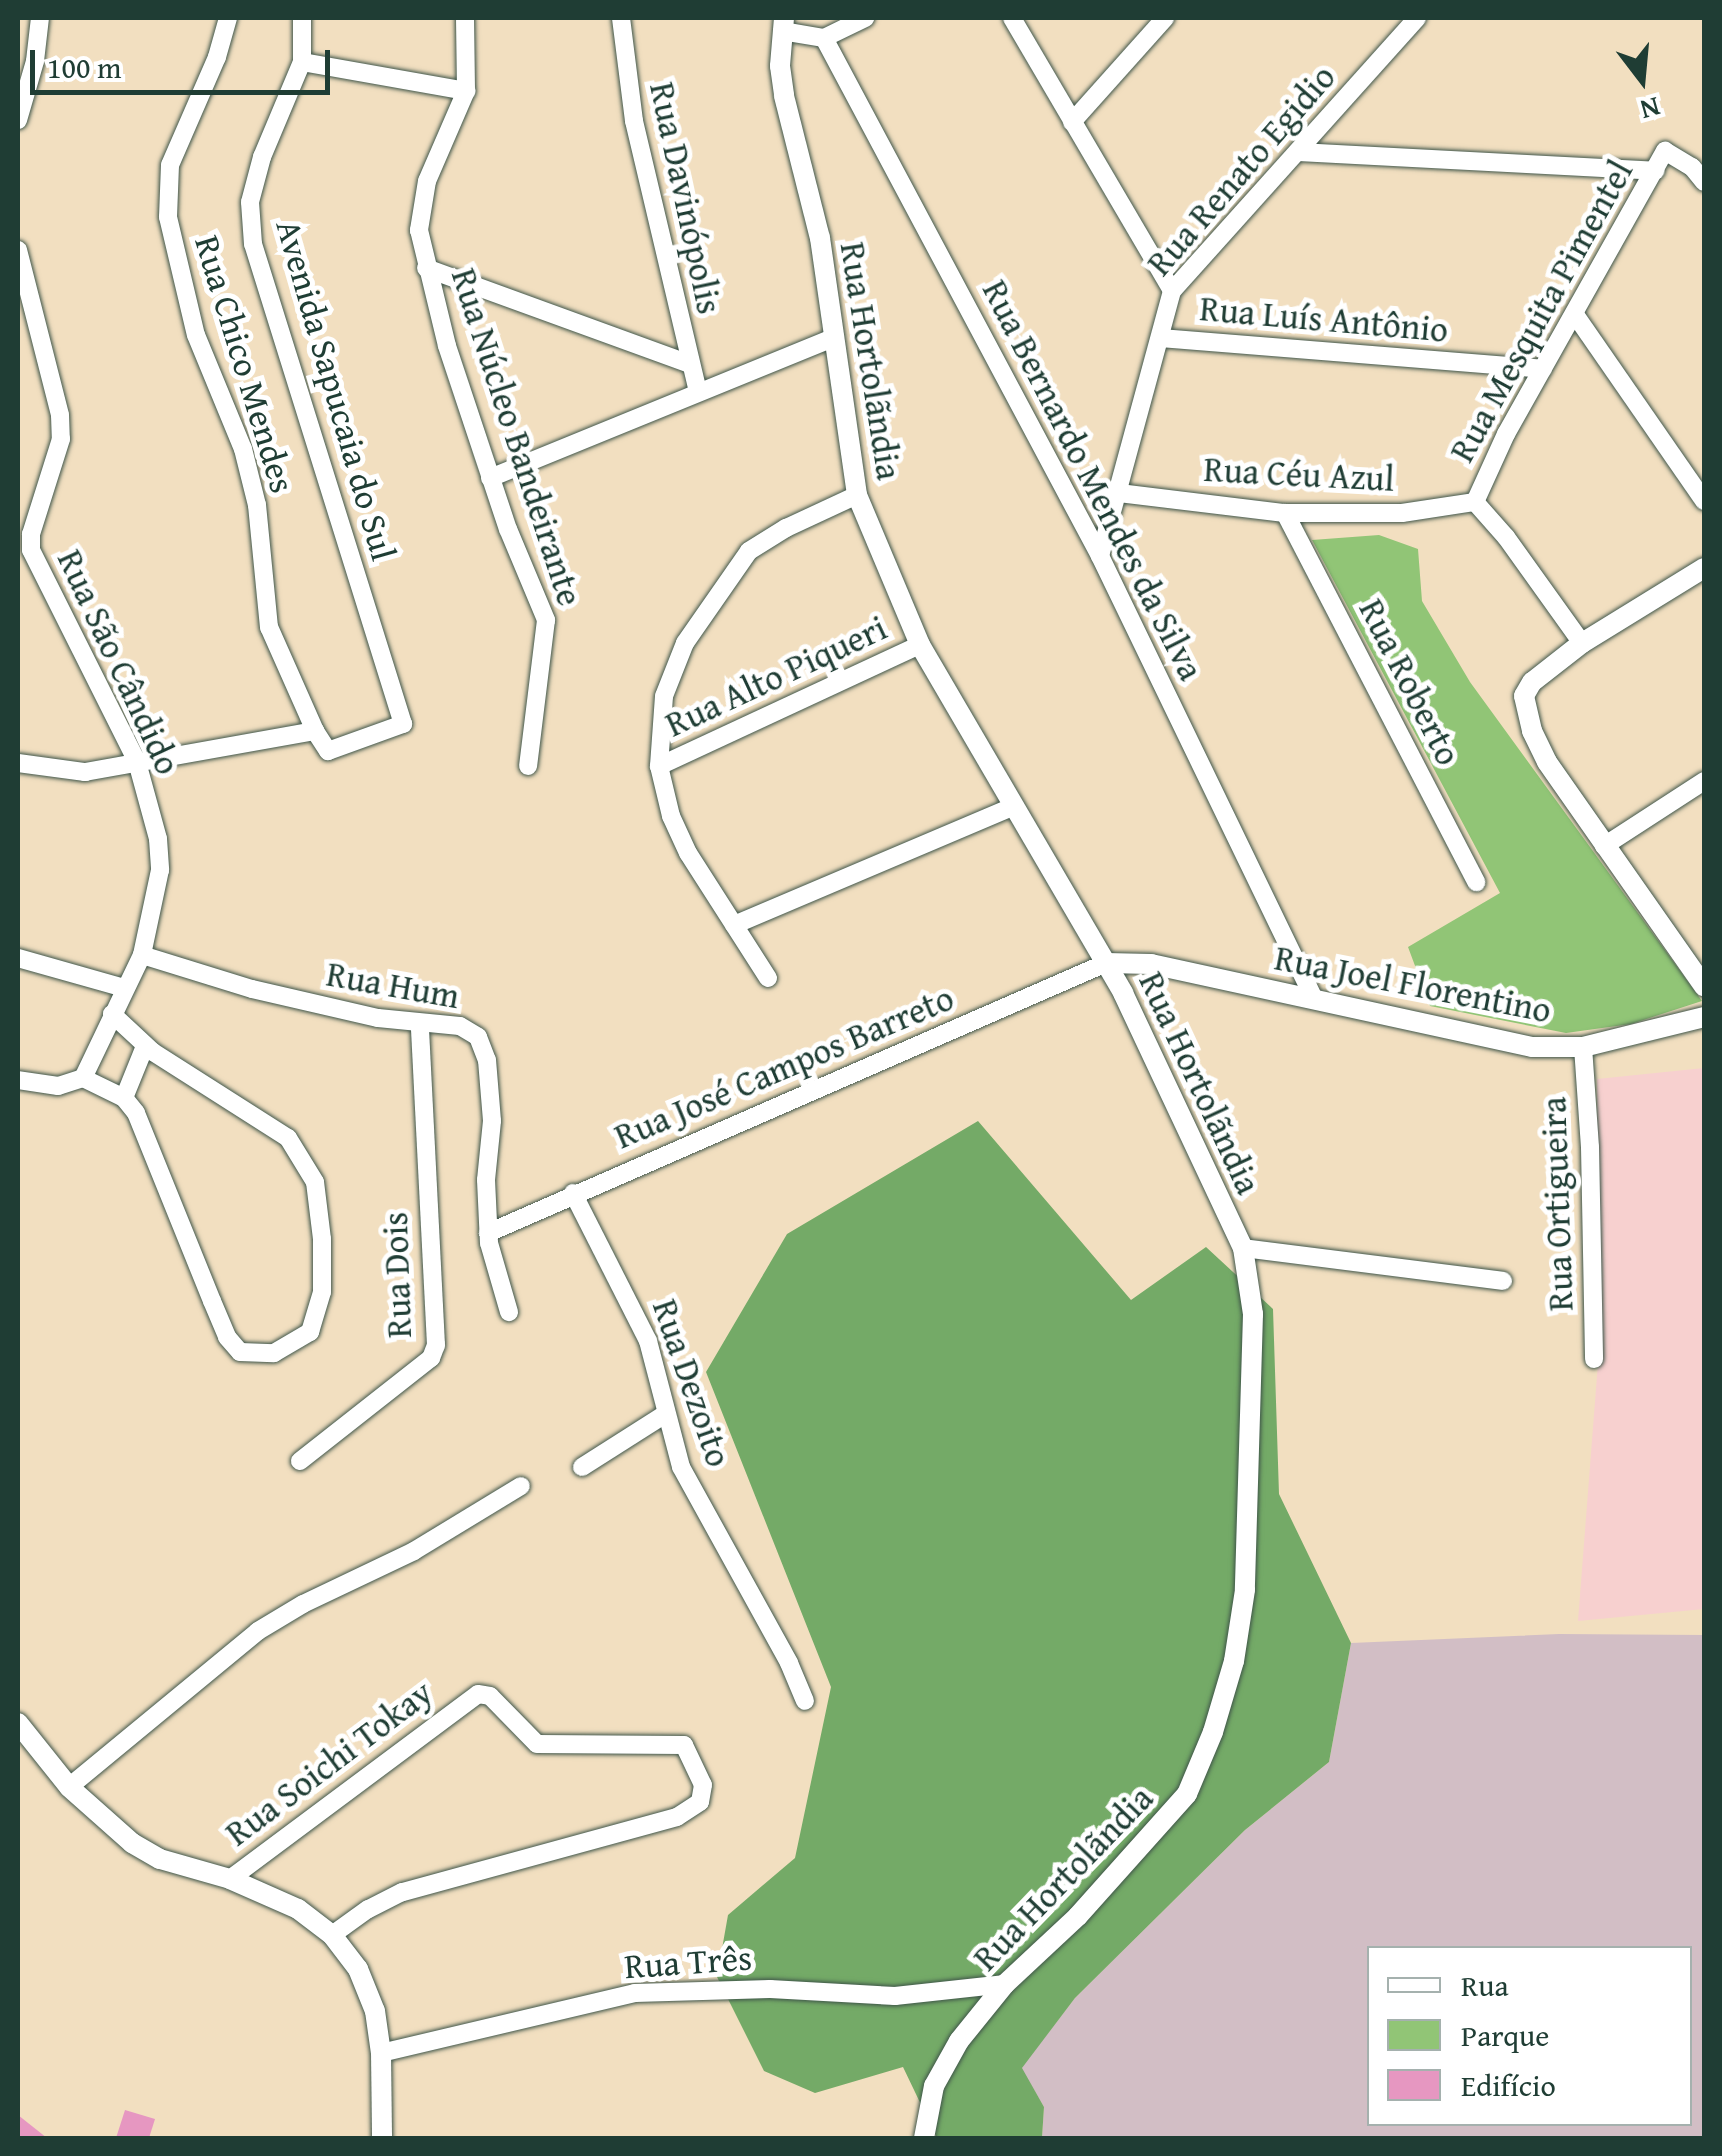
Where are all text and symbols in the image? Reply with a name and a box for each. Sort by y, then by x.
scale bar [35,30,335,92]
north arrow [1592,30,1692,130]
text: 100 m [47,45,121,89]
street label: Rua Renato Egidio [1138,56,1344,284]
street label: Rua Davinópolis [641,78,731,318]
text: N [1636,87,1665,132]
street label: Rua Mesquita Pimentel [1441,153,1641,469]
street label: Avenida Sapucaia do Sul [267,215,405,565]
street label: Rua Chico Mendes [186,230,304,498]
street label: Rua Hortolãndia [831,239,911,483]
street label: Rua Núcleo Bandeirante [443,263,591,611]
street label: Rua Bernardo Mendes da Silva [974,273,1212,687]
street label: Rua Luís Antônio [1198,287,1450,351]
street label: Rua Céu Azul [1203,448,1395,500]
street label: Rua São Cândido [49,543,189,781]
street label: Rua Roberto [1350,592,1470,772]
street label: Rua Alto Piqueri [659,606,893,746]
street label: Rua Joel Florentino [1271,937,1555,1031]
street label: Rua Hum [323,953,463,1017]
street label: Rua Hortolãndia [1130,965,1270,1201]
street label: Rua José Campos Barreto [608,977,960,1157]
street label: Rua Ortigueira [1532,1096,1582,1312]
street label: Rua Dois [374,1211,420,1339]
street label: Rua Dezoito [644,1294,740,1472]
street label: Rua Soichi Tokay [217,1672,441,1854]
street label: Rua Hortolãndia [964,1777,1162,1979]
street label: Rua Três [623,1937,753,1987]
legend [1367,1946,1692,2126]
text: Rua [1461,1963,1509,2007]
text: Parque [1461,2013,1549,2057]
text: Edifício [1461,2063,1556,2107]

